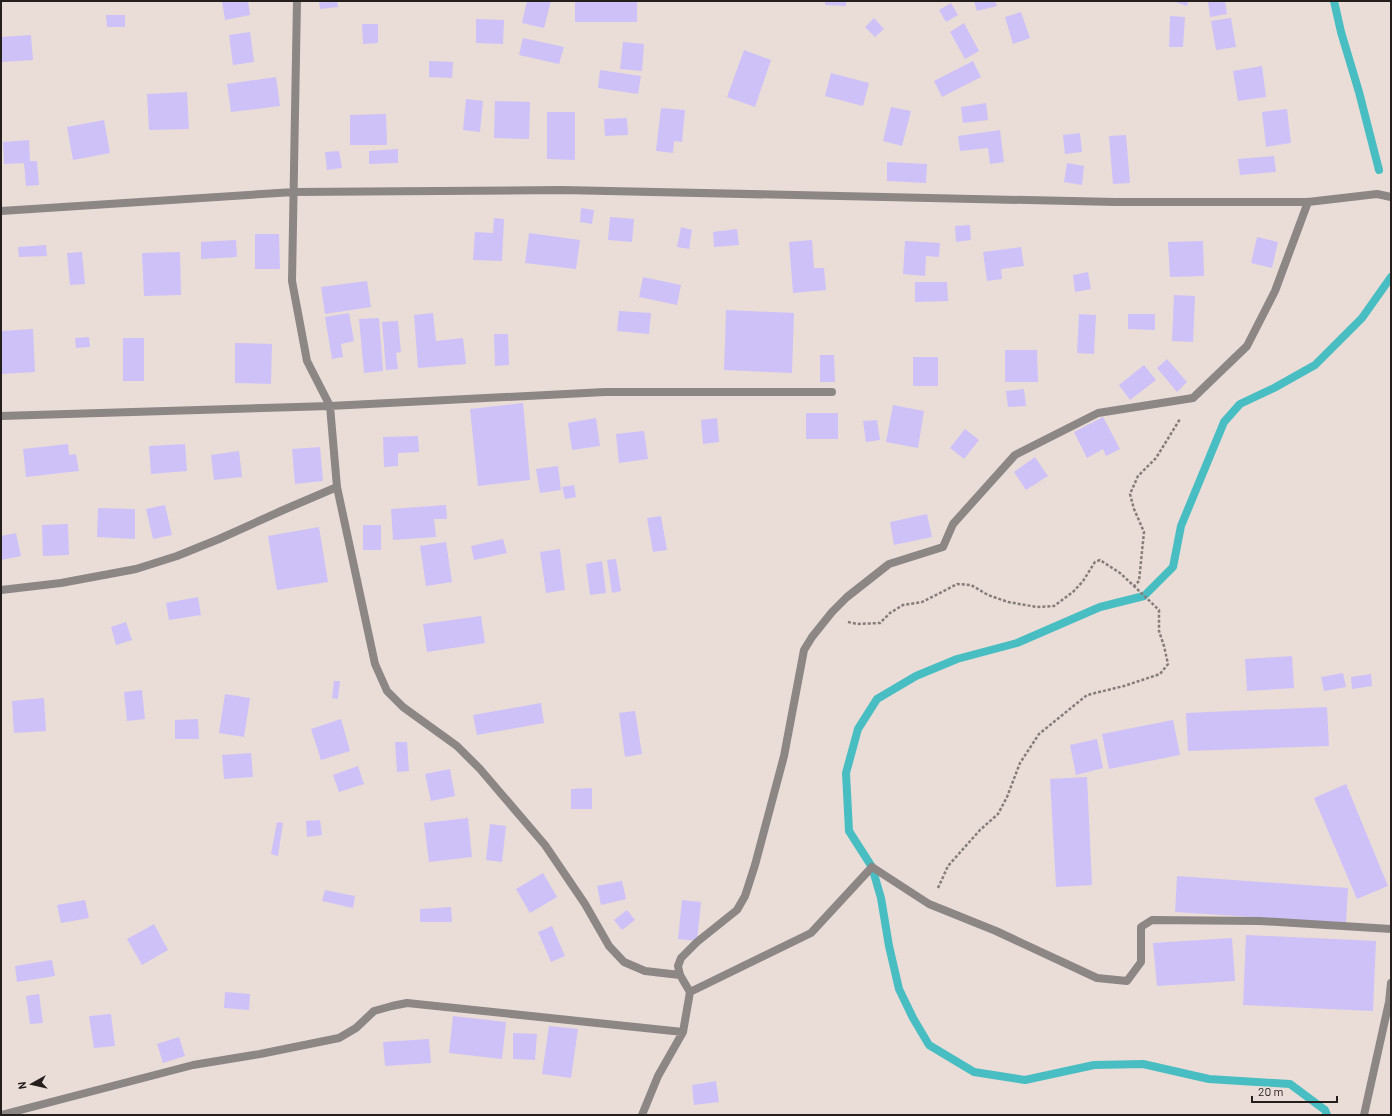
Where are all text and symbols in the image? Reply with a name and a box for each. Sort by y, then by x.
north arrow [12,1064,52,1104]
scale bar [1252,1078,1337,1104]
text: N [15,1081,29,1090]
text: 20 m [1258,1084,1284,1098]

